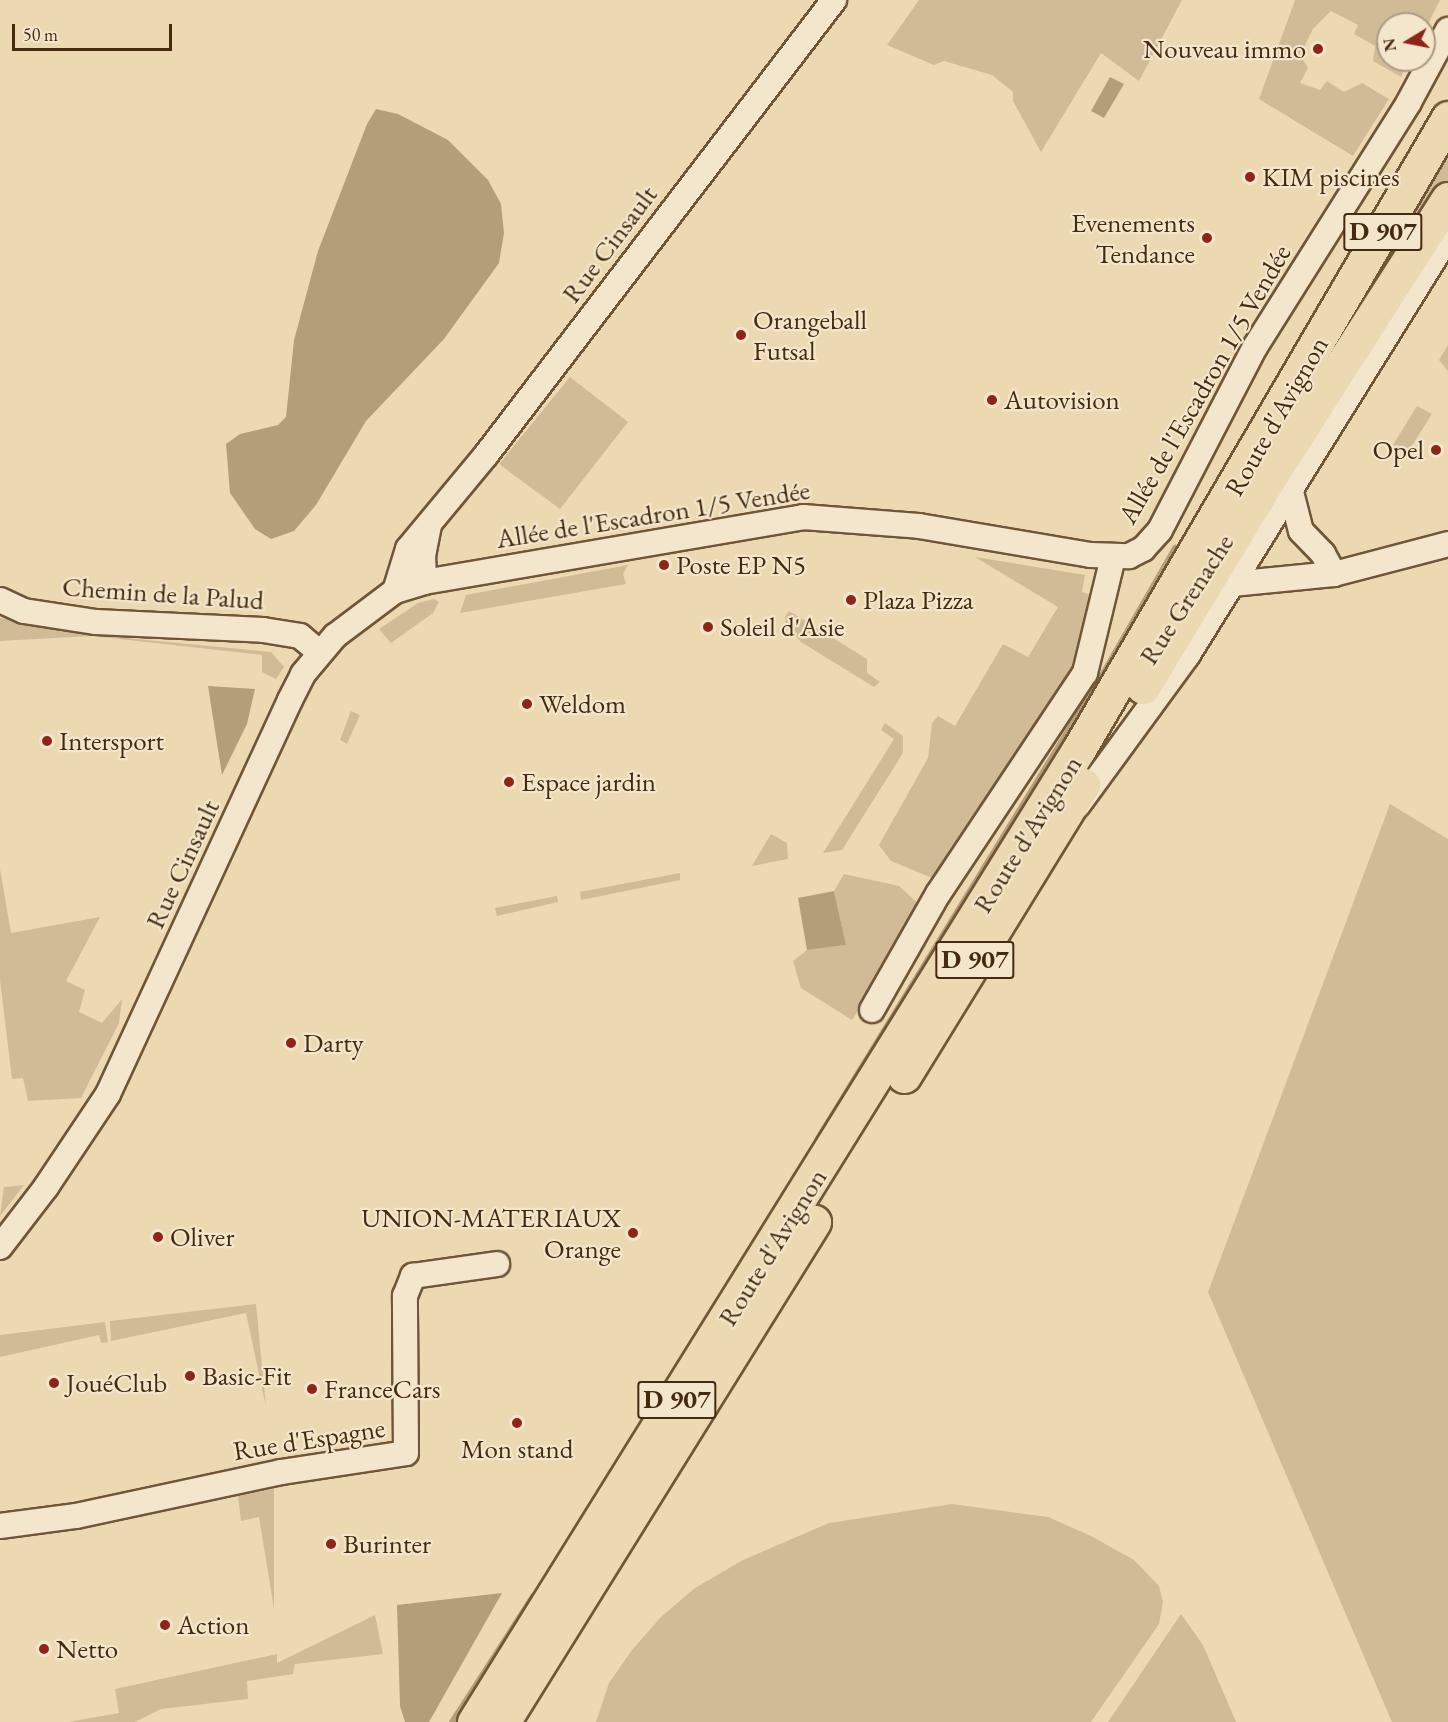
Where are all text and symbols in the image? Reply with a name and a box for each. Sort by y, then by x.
scale bar [15,12,176,50]
north arrow [1376,12,1436,72]
text: 50 m [23,23,58,46]
place label: Nouveau immo [1143,33,1306,65]
text: N [1378,37,1401,53]
marker: Nouveau immo [1311,42,1325,56]
place label: KIM piscines [1262,161,1400,193]
marker: KIM piscines [1243,170,1257,184]
street label: Rue Cinsault [554,179,664,309]
place label: Evenements Tendance [1071,206,1195,269]
road number: D 907 [1342,209,1424,255]
marker: Evenements Tendance [1200,231,1214,245]
street label: Allée de l'Escadron 1/5 Vendée [1111,239,1297,529]
place label: Orangeball Futsal [753,303,867,366]
marker: Orangeball Futsal [734,328,748,342]
street label: Route d'Avignon [1217,330,1335,502]
place label: Autovision [1004,384,1120,416]
marker: Autovision [985,393,999,407]
place label: Opel [1372,434,1424,466]
marker: Opel [1429,443,1443,457]
street label: Allée de l'Escadron 1/5 Vendée [494,473,812,555]
street label: Rue Grenache [1132,528,1240,670]
place label: Poste EP N5 [676,549,806,581]
marker: Poste EP N5 [657,558,671,572]
street label: Chemin de la Palud [61,570,265,616]
place label: Plaza Pizza [863,584,974,616]
marker: Plaza Pizza [844,593,858,607]
place label: Soleil d'Asie [720,611,845,643]
marker: Soleil d'Asie [701,620,715,634]
place label: Weldom [539,688,626,720]
marker: Weldom [520,697,534,711]
place label: Intersport [59,725,164,757]
marker: Intersport [40,734,54,748]
street label: Route d'Avignon [966,749,1088,919]
place label: Espace jardin [521,766,656,798]
marker: Espace jardin [502,775,516,789]
street label: Rue Cinsault [138,795,226,933]
road number: D 907 [934,937,1016,983]
place label: Darty [303,1027,363,1059]
marker: Darty [284,1036,298,1050]
street label: Route d'Avignon [711,1162,833,1332]
place label: UNION-MATERIAUX Orange [361,1201,621,1264]
place label: Oliver [170,1221,234,1253]
marker: UNION-MATERIAUX Orange [626,1226,640,1240]
marker: Oliver [151,1230,165,1244]
place label: Basic-Fit [202,1360,291,1392]
place label: JouéClub [66,1367,167,1399]
marker: Basic-Fit [183,1369,197,1383]
place label: FranceCars [324,1373,441,1405]
marker: JouéClub [47,1376,61,1390]
road number: D 907 [636,1377,718,1423]
marker: FranceCars [305,1382,319,1396]
street label: Rue d'Espagne [231,1411,387,1467]
marker: Mon stand [510,1416,524,1430]
place label: Mon stand [461,1433,573,1465]
place label: Burinter [343,1528,431,1560]
marker: Burinter [324,1537,338,1551]
place label: Action [177,1609,249,1641]
marker: Action [158,1618,172,1632]
place label: Netto [56,1633,118,1665]
marker: Netto [37,1642,51,1656]

